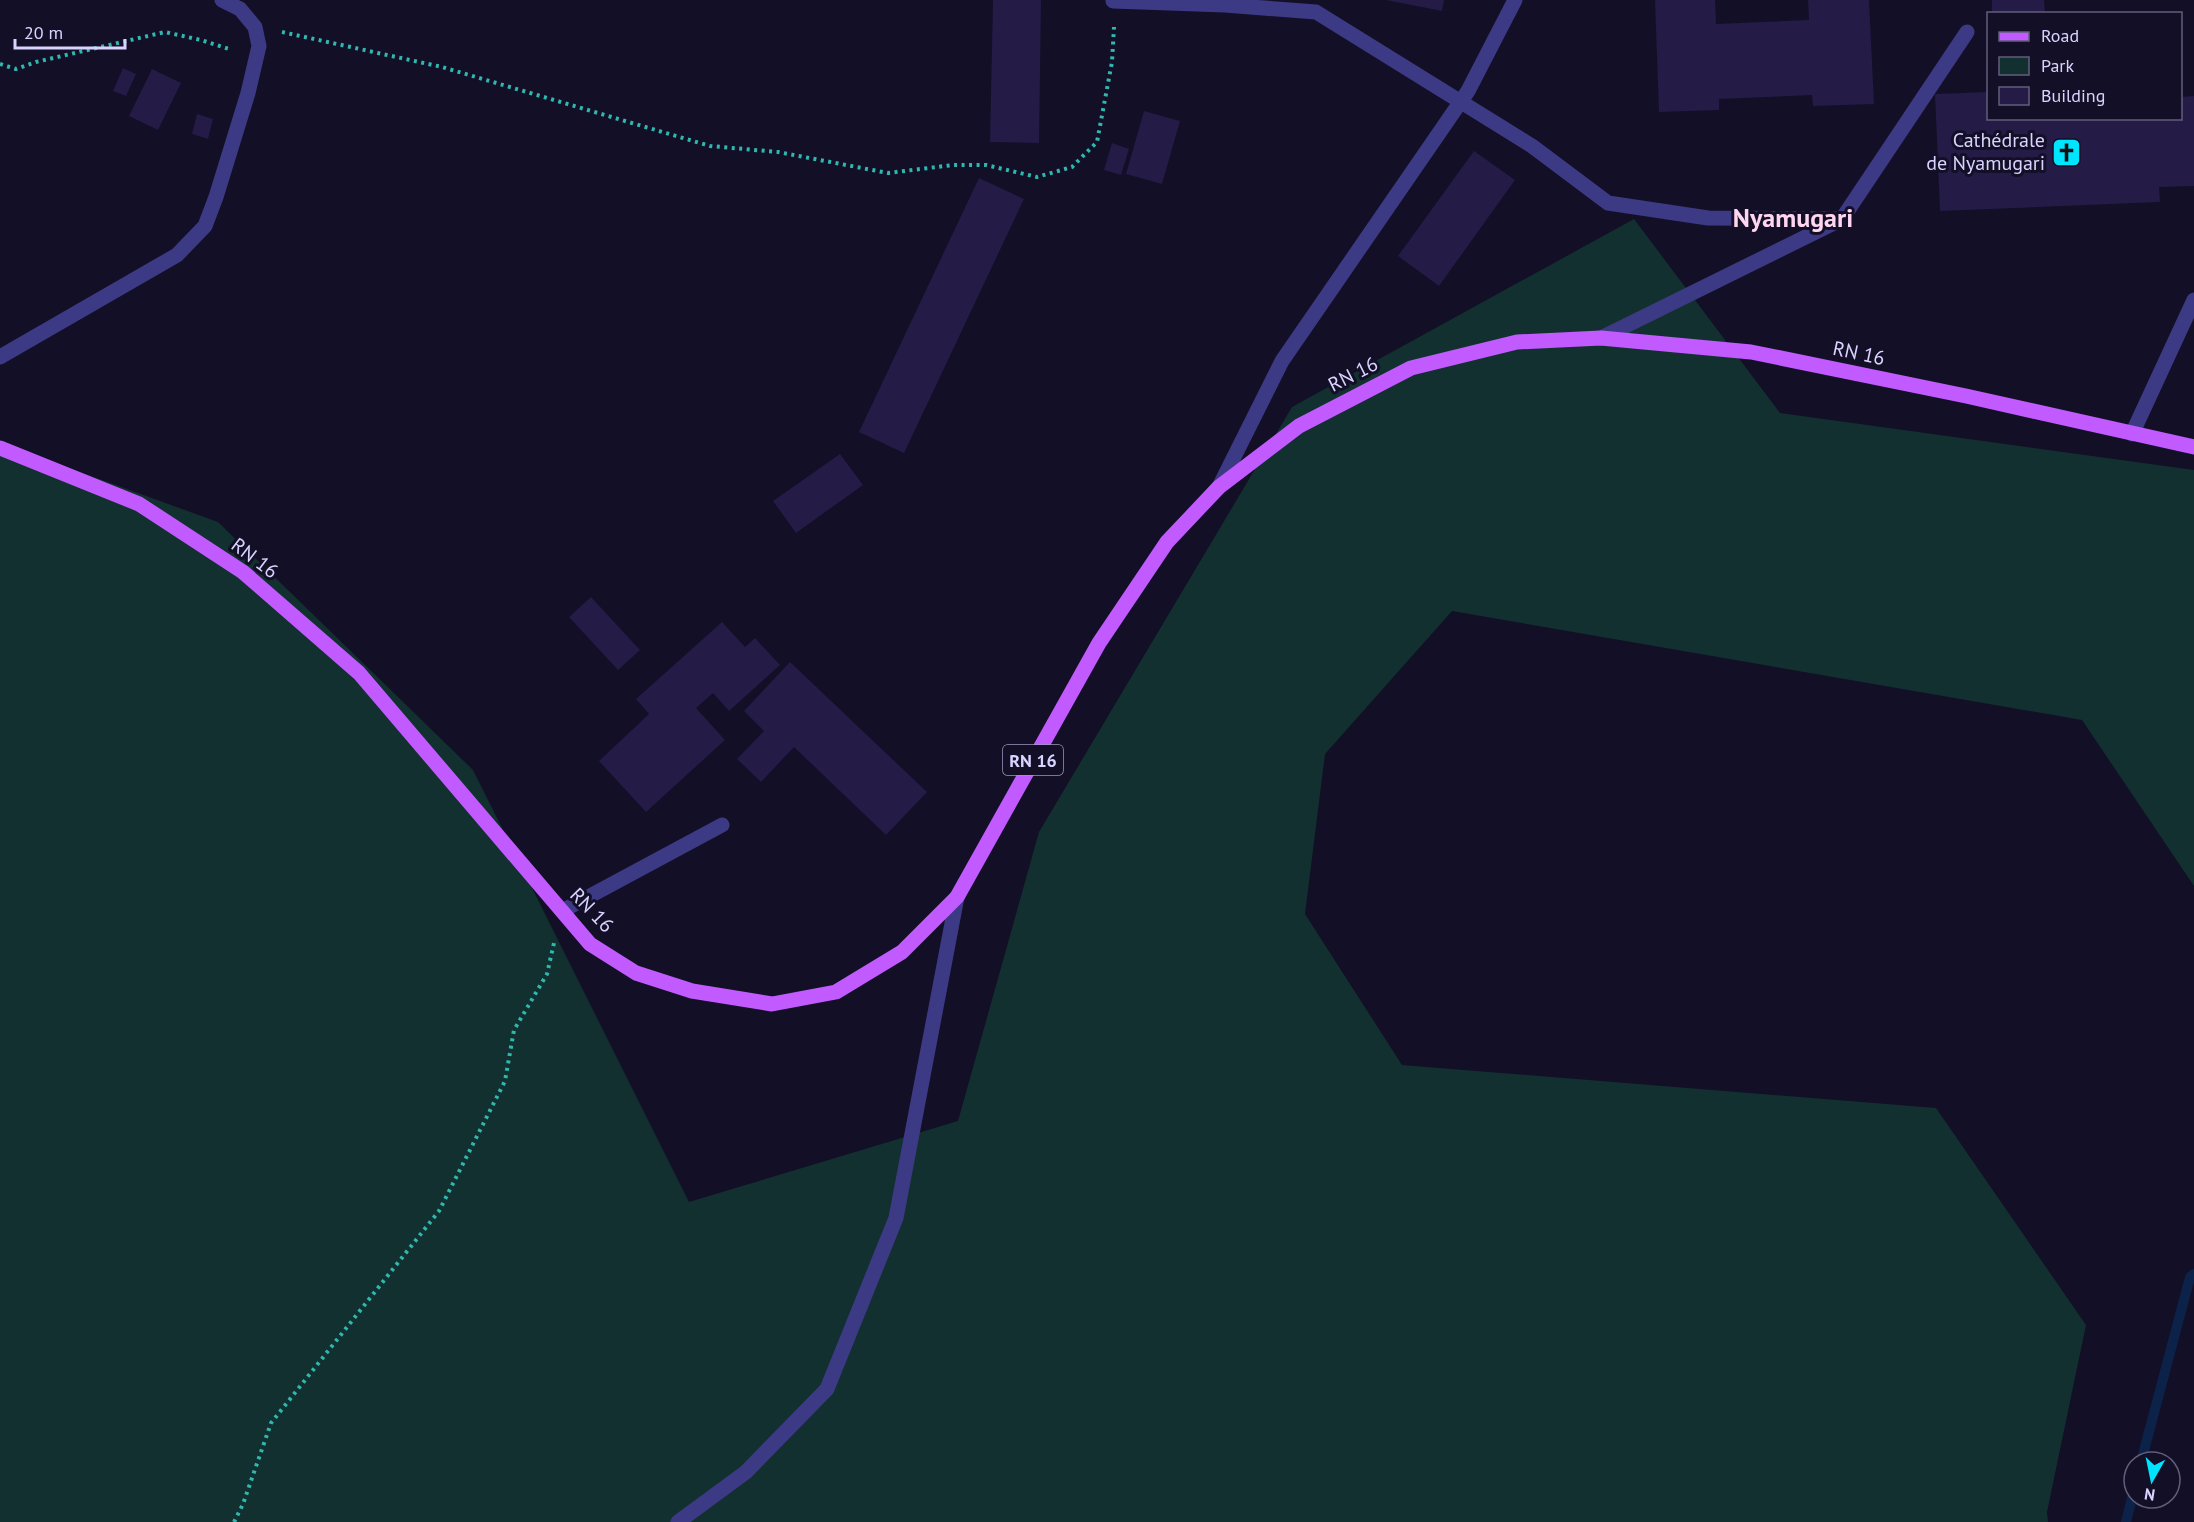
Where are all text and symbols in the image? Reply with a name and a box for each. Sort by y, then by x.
scale bar [15,12,124,50]
legend [1987,12,2182,120]
text: 20 m [24,21,63,44]
text: Road [2041,24,2079,47]
text: Park [2041,54,2074,77]
text: Building [2041,84,2105,107]
place label: Cathédrale de Nyamugari [1926,127,2045,176]
church icon: Cathédrale de Nyamugari [2050,136,2082,168]
district label: Nyamugari [1733,201,1853,234]
street label: RN 16 [1831,335,1887,371]
street label: RN 16 [1324,350,1382,398]
street label: RN 16 [226,532,284,584]
road number: RN 16 [1003,745,1063,775]
street label: RN 16 [564,882,620,938]
north arrow [2122,1450,2182,1510]
text: N [2143,1484,2156,1506]

